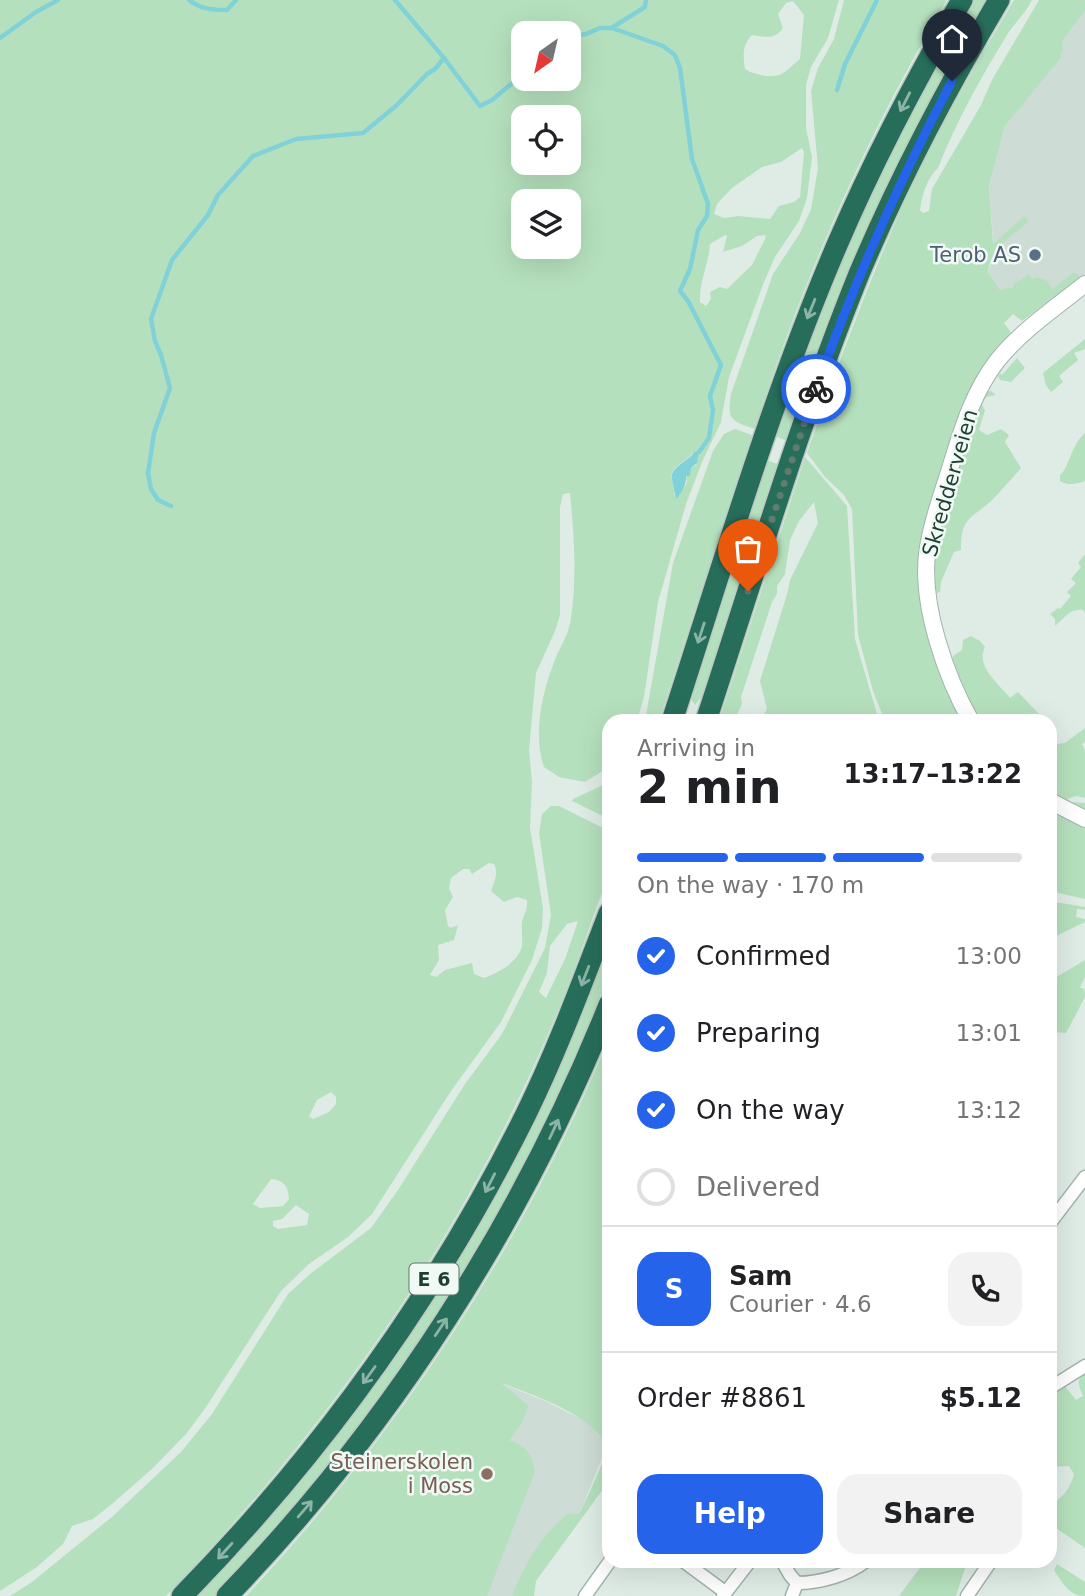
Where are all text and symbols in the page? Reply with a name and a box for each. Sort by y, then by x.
pin [922,9,982,81]
icon: home [933,20,971,58]
north arrow [511,21,581,91]
map controls [511,21,581,259]
one-way arrow [898,92,912,112]
button: locate [511,105,581,175]
button: layers [511,189,581,259]
place label: Terob AS [929,243,1021,267]
marker: Terob AS [1027,247,1043,263]
one-way arrow [803,298,816,320]
courier [781,354,851,424]
icon: bike [797,370,835,408]
street label: Skredderveien [917,407,983,559]
pin [718,519,778,591]
icon: bag [729,530,767,568]
one-way arrow [694,622,707,644]
text: Arriving in [637,735,755,761]
text: 13:17–13:22 [843,759,1022,789]
text: 2 min [637,760,781,814]
text: On the way · 170 m [637,872,864,898]
icon: check [637,937,675,975]
text: Confirmed [696,941,831,971]
text: 13:00 [956,943,1022,969]
one-way arrow [577,965,590,987]
icon: check [637,1014,675,1052]
text: Preparing [696,1018,821,1048]
text: 13:01 [956,1020,1022,1046]
icon: check [637,1091,675,1129]
text: On the way [696,1095,845,1125]
text: 13:12 [956,1097,1022,1123]
one-way arrow [548,1119,561,1140]
one-way arrow [483,1172,497,1193]
text: Delivered [696,1172,820,1202]
button: phone [948,1252,1022,1326]
text: Sam [729,1261,792,1291]
road number: E 6 [410,1264,458,1294]
text: S [665,1274,683,1304]
text: Courier · 4.6 [729,1291,872,1317]
one-way arrow [435,1317,449,1337]
one-way arrow [362,1366,377,1385]
text: Order #8861 [637,1383,807,1413]
text: $5.12 [940,1383,1022,1413]
place label: Steinerskolen i Moss [331,1450,473,1498]
marker: Steinerskolen i Moss [479,1466,495,1482]
button: Help [637,1474,823,1554]
button: Share [837,1474,1022,1554]
one-way arrow [297,1500,313,1518]
one-way arrow [217,1542,233,1560]

